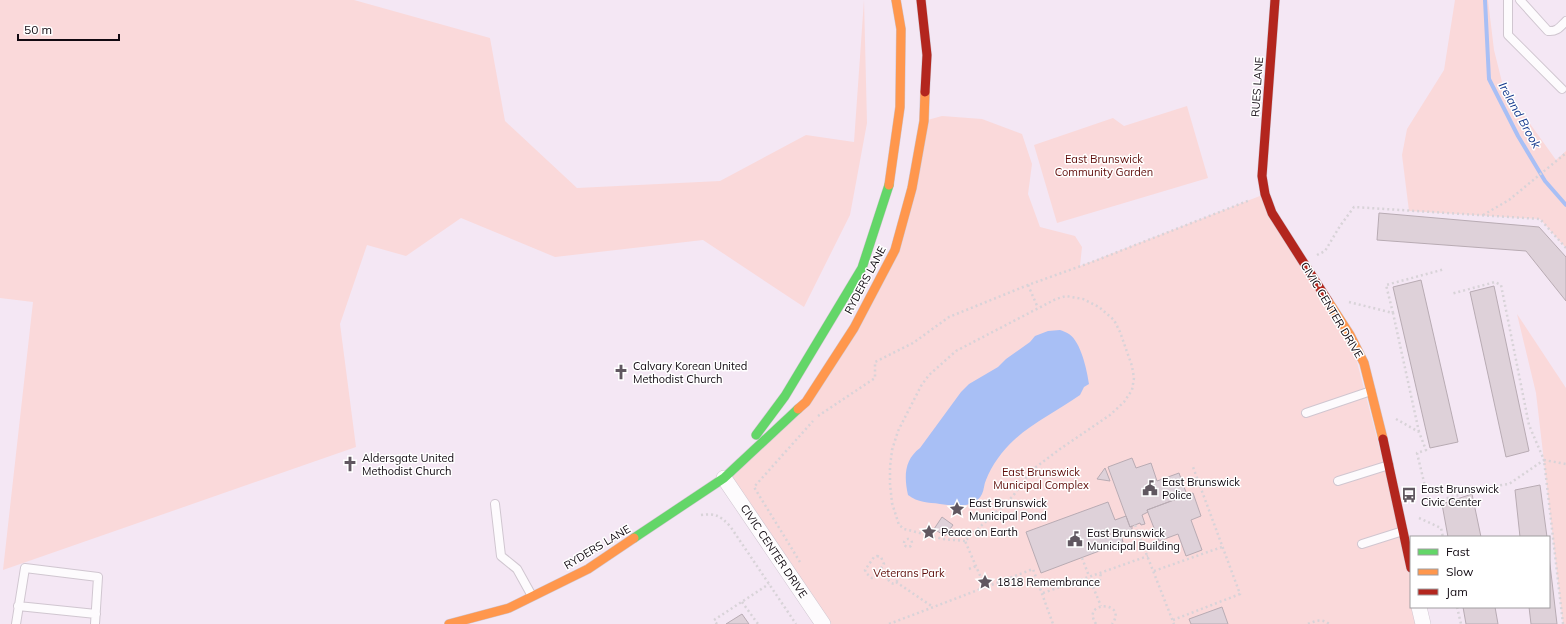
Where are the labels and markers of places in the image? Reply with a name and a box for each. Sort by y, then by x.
place label: Calvary Korean United Methodist Church [633,359,747,386]
church icon: Calvary Korean United Methodist Church [612,363,630,381]
place label: Aldersgate United Methodist Church [362,451,454,478]
church icon: Aldersgate United Methodist Church [341,455,359,473]
place label: East Brunswick Police [1162,475,1240,502]
public building icon: East Brunswick Police [1141,479,1159,497]
place label: East Brunswick Civic Center [1421,482,1499,509]
bus stop icon: East Brunswick Civic Center [1400,486,1418,504]
place label: East Brunswick Municipal Pond [969,496,1047,523]
place icon: East Brunswick Municipal Pond [948,500,966,518]
place icon: Peace on Earth [920,523,938,541]
place label: Peace on Earth [941,525,1018,539]
place label: East Brunswick Municipal Building [1087,526,1180,553]
public building icon: East Brunswick Municipal Building [1066,530,1084,548]
place icon: 1818 Remembrance [976,573,994,591]
place label: 1818 Remembrance [997,575,1100,589]

